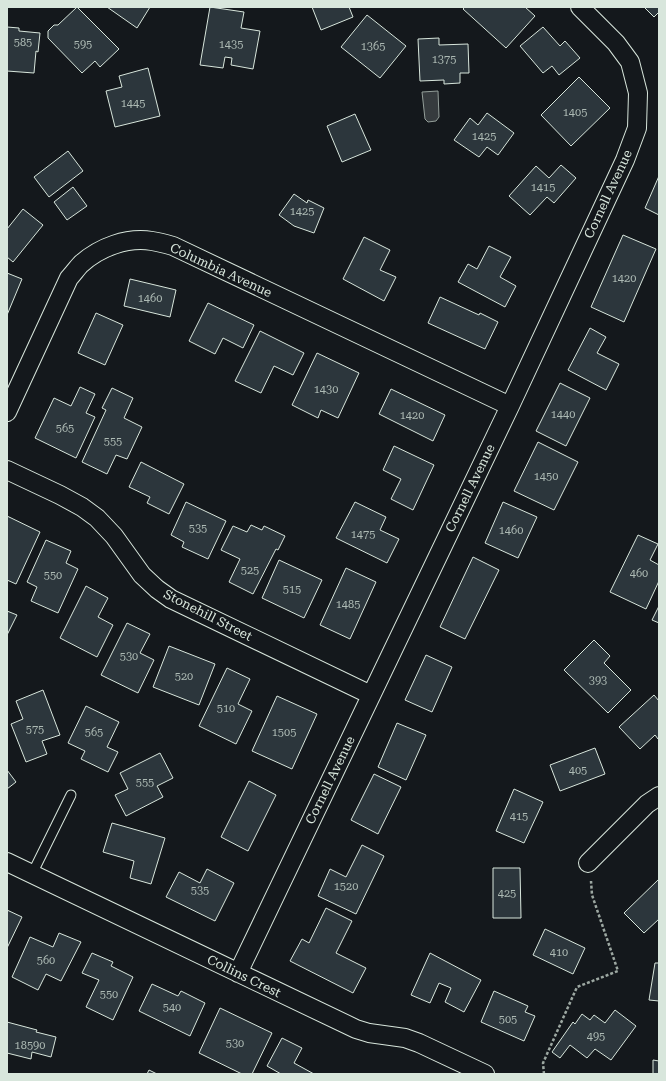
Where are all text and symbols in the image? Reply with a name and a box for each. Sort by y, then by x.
house number: 585 [14,36,32,49]
house number: 595 [74,38,92,51]
house number: 1435 [219,38,243,51]
house number: 1365 [361,40,385,53]
house number: 1375 [432,53,456,66]
house number: 1445 [121,97,145,110]
house number: 1405 [563,106,587,119]
house number: 1425 [472,130,496,143]
street label: Cornell Avenue [581,147,635,241]
house number: 1415 [531,181,555,194]
house number: 1425 [290,205,314,218]
street label: Columbia Avenue [168,240,274,300]
house number: 1420 [612,272,636,285]
house number: 1460 [138,292,162,305]
house number: 1430 [314,383,338,396]
house number: 1440 [551,408,575,421]
house number: 1420 [400,409,424,422]
house number: 565 [56,422,74,435]
house number: 555 [104,435,122,448]
street label: Cornell Avenue [442,442,498,534]
house number: 1450 [534,470,558,483]
house number: 535 [189,522,207,535]
house number: 1460 [499,524,523,537]
house number: 1475 [351,528,375,541]
house number: 525 [241,564,259,577]
house number: 460 [630,567,648,580]
house number: 550 [44,569,62,582]
house number: 515 [283,583,301,596]
street label: Stonehill Street [161,586,255,644]
house number: 1485 [336,598,360,611]
house number: 530 [120,650,138,663]
house number: 520 [175,670,193,683]
house number: 393 [589,674,607,687]
house number: 510 [217,702,235,715]
house number: 575 [26,723,44,736]
house number: 565 [85,726,103,739]
house number: 1505 [272,726,296,739]
street label: Cornell Avenue [302,734,358,826]
house number: 405 [569,764,587,777]
house number: 555 [136,776,154,789]
house number: 415 [510,810,528,823]
house number: 1520 [334,880,358,893]
house number: 535 [191,884,209,897]
house number: 425 [498,887,516,900]
house number: 410 [550,946,568,959]
street label: Collins Crest [205,952,283,1000]
house number: 560 [37,954,55,967]
house number: 550 [100,988,118,1001]
house number: 540 [163,1001,181,1014]
house number: 505 [499,1013,517,1026]
house number: 495 [587,1030,605,1043]
house number: 530 [226,1037,244,1050]
house number: 18590 [15,1039,45,1052]

